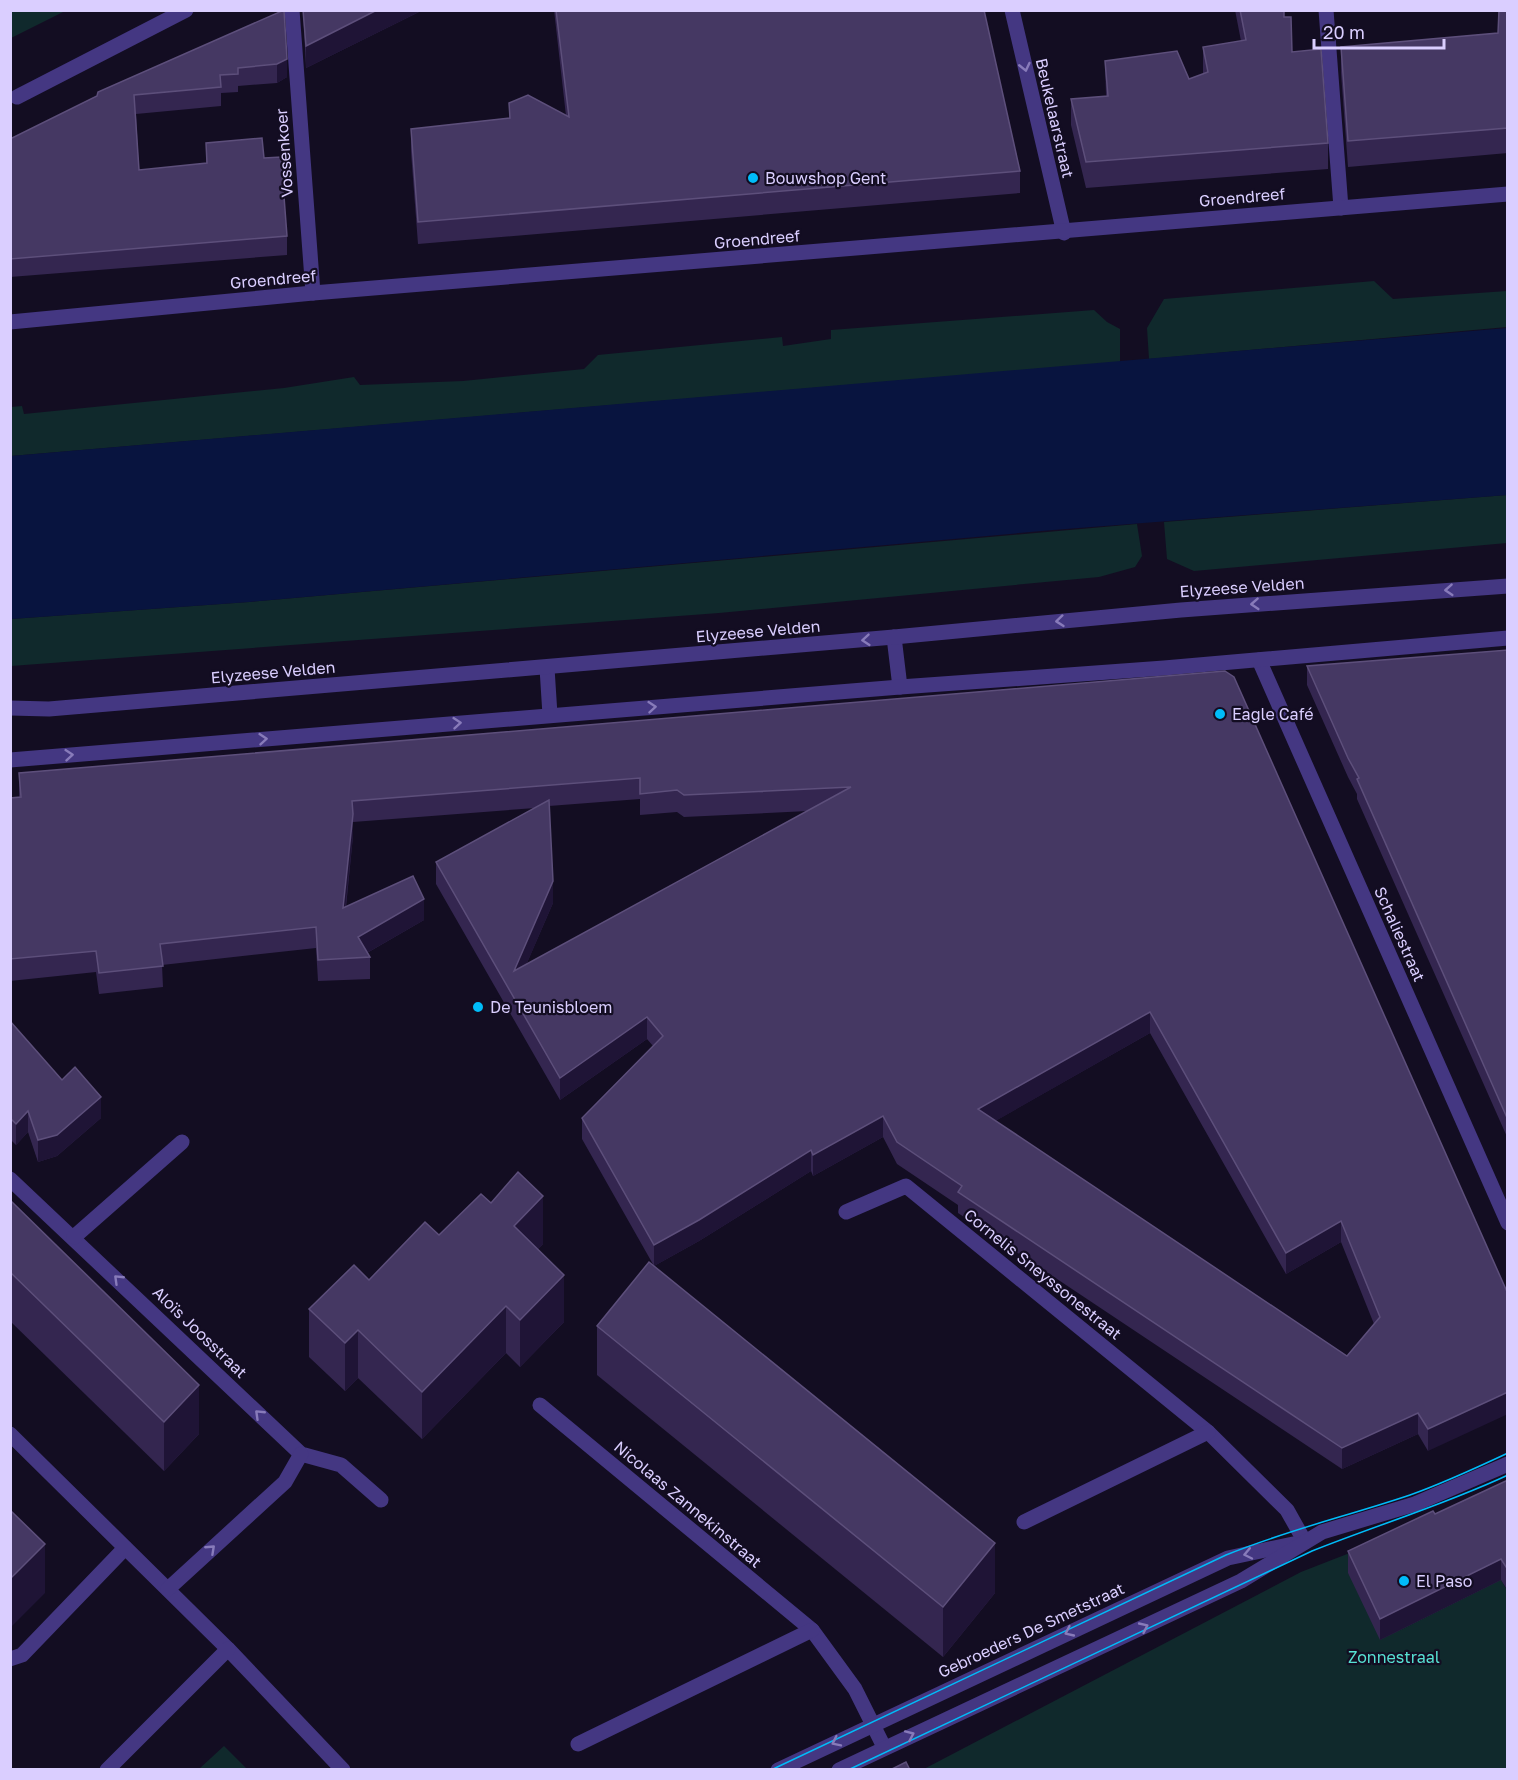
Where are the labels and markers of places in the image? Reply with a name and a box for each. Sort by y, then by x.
place label: Bouwshop Gent [765,168,886,188]
marker: Bouwshop Gent [746,171,760,185]
place label: Eagle Café [1232,704,1314,724]
marker: Eagle Café [1213,707,1227,721]
place label: De Teunisbloem [490,997,612,1017]
marker: De Teunisbloem [471,1000,485,1014]
place label: El Paso [1416,1571,1472,1591]
marker: El Paso [1397,1574,1411,1588]

